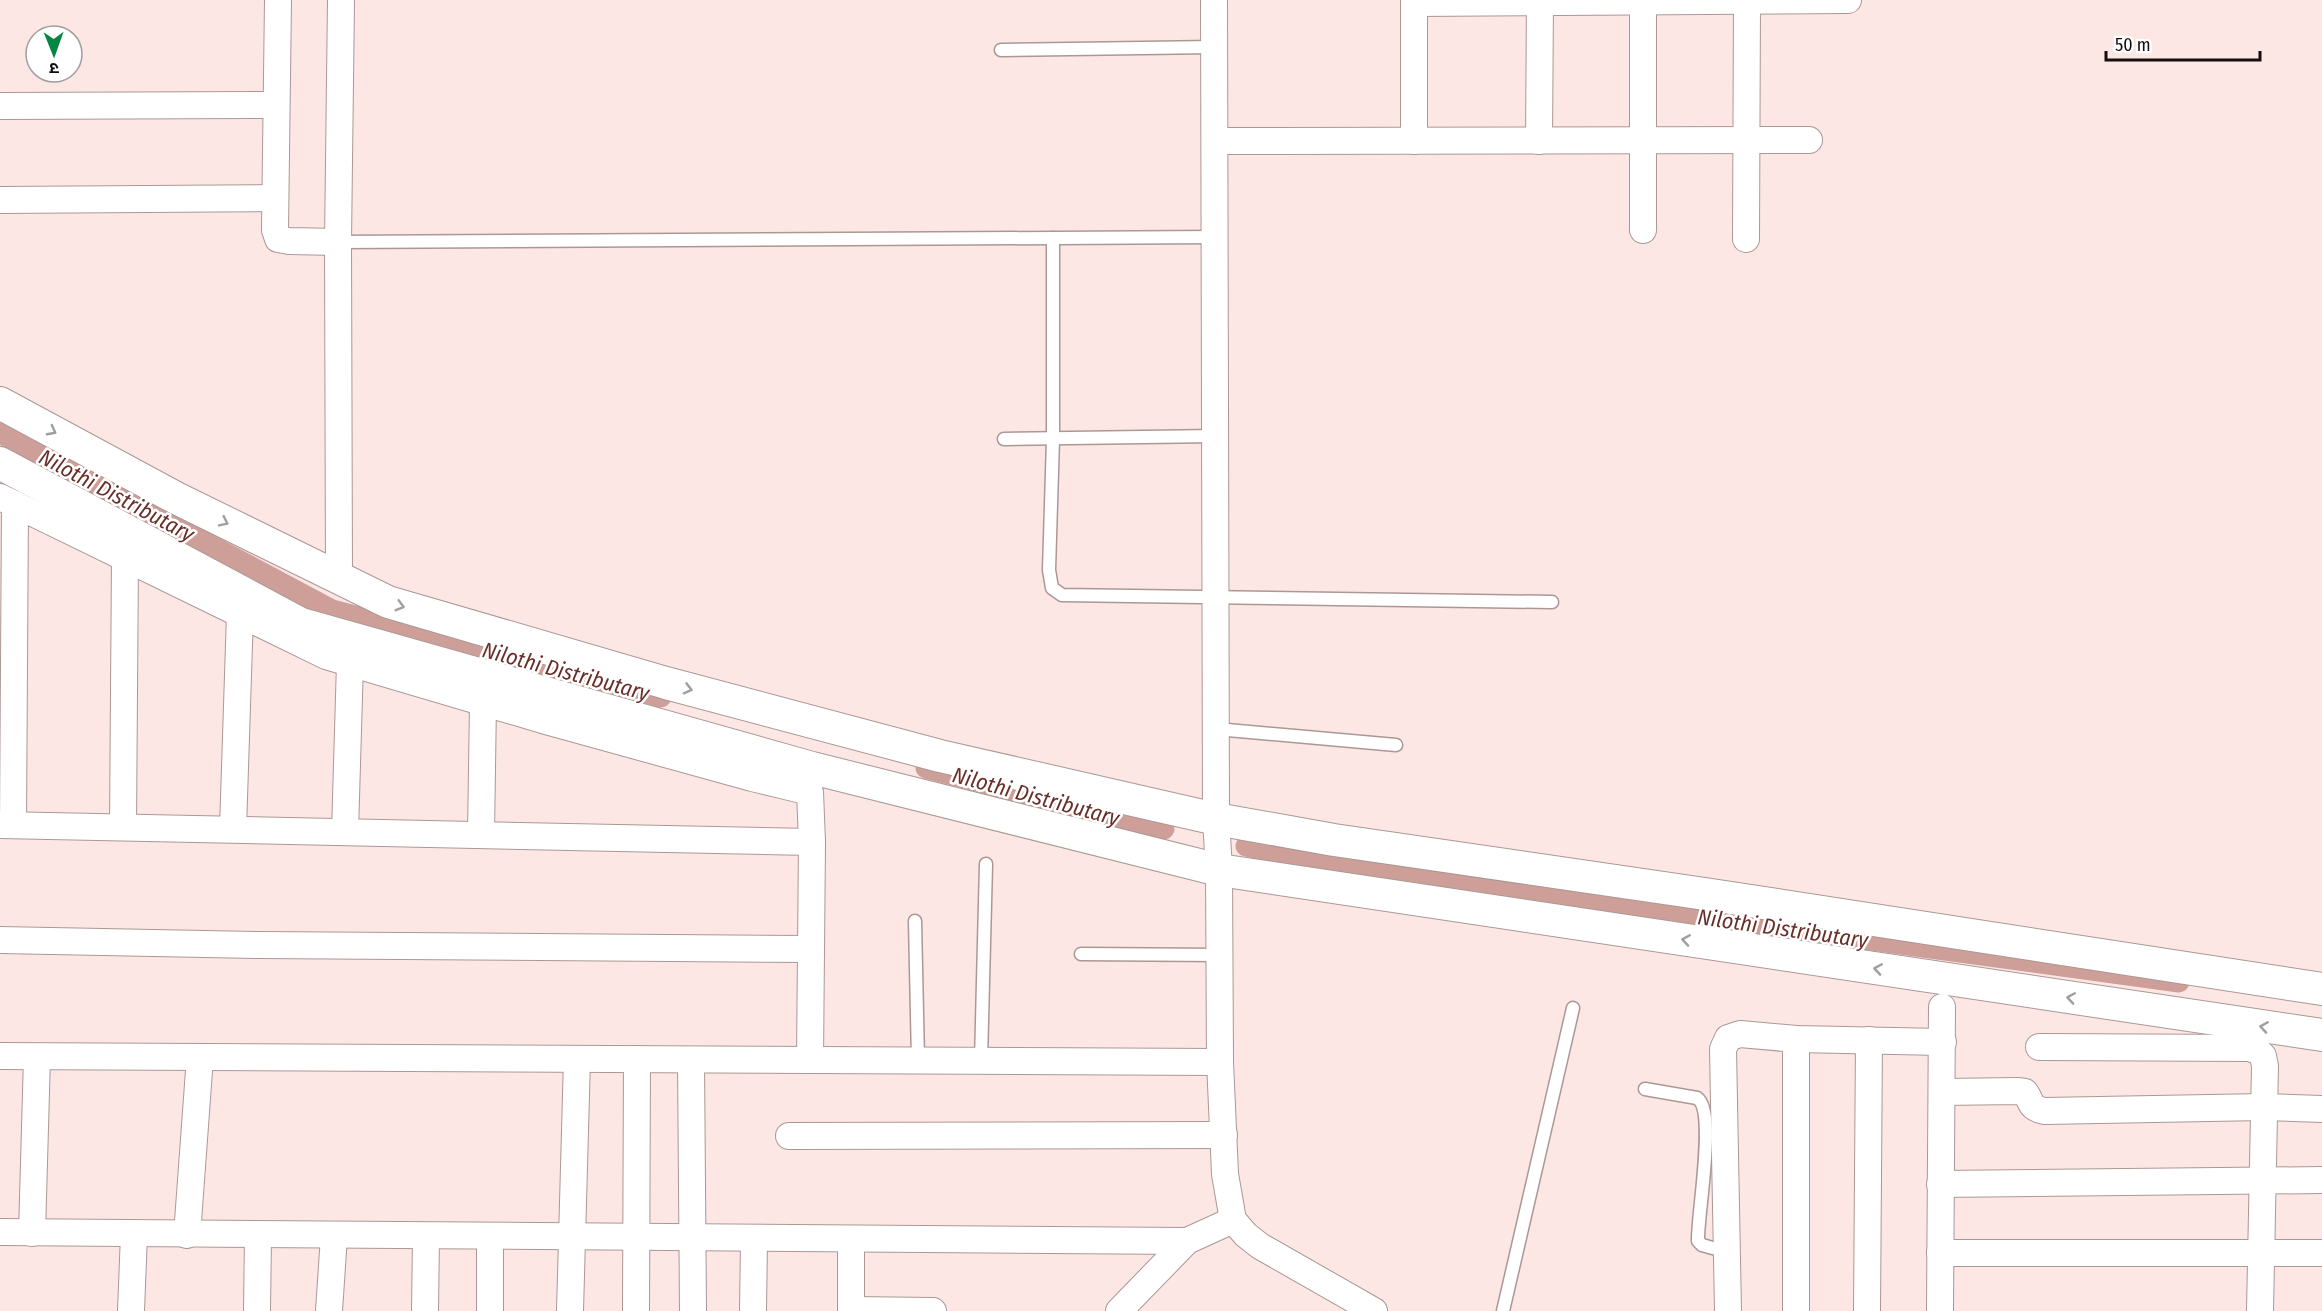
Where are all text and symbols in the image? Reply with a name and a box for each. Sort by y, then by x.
north arrow [24,24,84,84]
scale bar [2106,24,2260,62]
text: 50 m [2115,34,2151,56]
text: उ [49,59,59,78]
one-way arrow [45,424,56,435]
water label: Nilothi Distributary [35,443,200,548]
one-way arrow [218,514,229,526]
one-way arrow [394,599,405,611]
water label: Nilothi Distributary [479,636,654,707]
one-way arrow [682,682,693,694]
water label: Nilothi Distributary [949,761,1124,832]
water label: Nilothi Distributary [1696,903,1871,954]
one-way arrow [1681,934,1690,946]
one-way arrow [1874,963,1883,975]
one-way arrow [2067,992,2076,1004]
one-way arrow [2260,1021,2269,1033]

